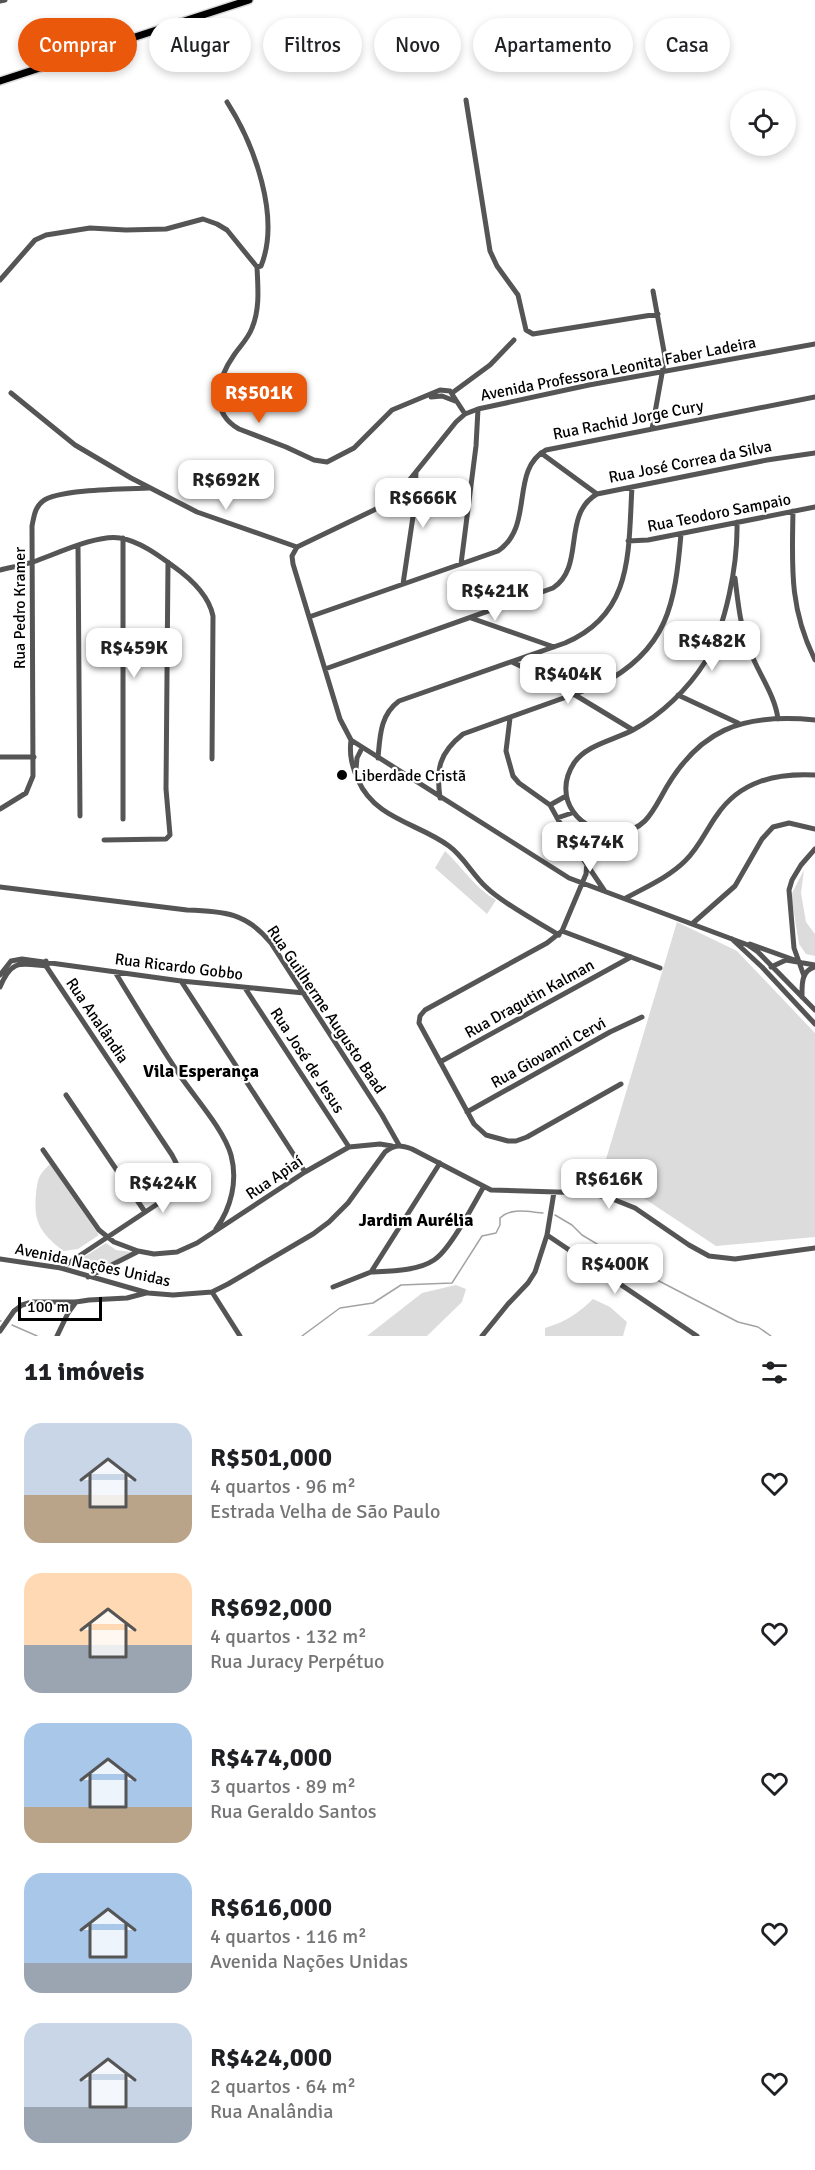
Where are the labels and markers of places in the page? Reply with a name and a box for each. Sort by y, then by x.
pin: R$501K [210,373,308,424]
pin: R$692K [177,460,275,511]
pin: R$666K [374,478,472,529]
pin: R$421K [446,571,544,622]
pin: R$482K [663,621,761,672]
pin: R$459K [85,628,183,679]
pin: R$404K [519,654,617,705]
place label: Liberdade Cristã [354,766,466,786]
marker: Liberdade Cristã [335,768,349,782]
pin: R$474K [541,822,639,873]
pin: R$616K [560,1159,658,1210]
pin: R$424K [114,1163,212,1214]
pin: R$400K [566,1244,664,1295]

